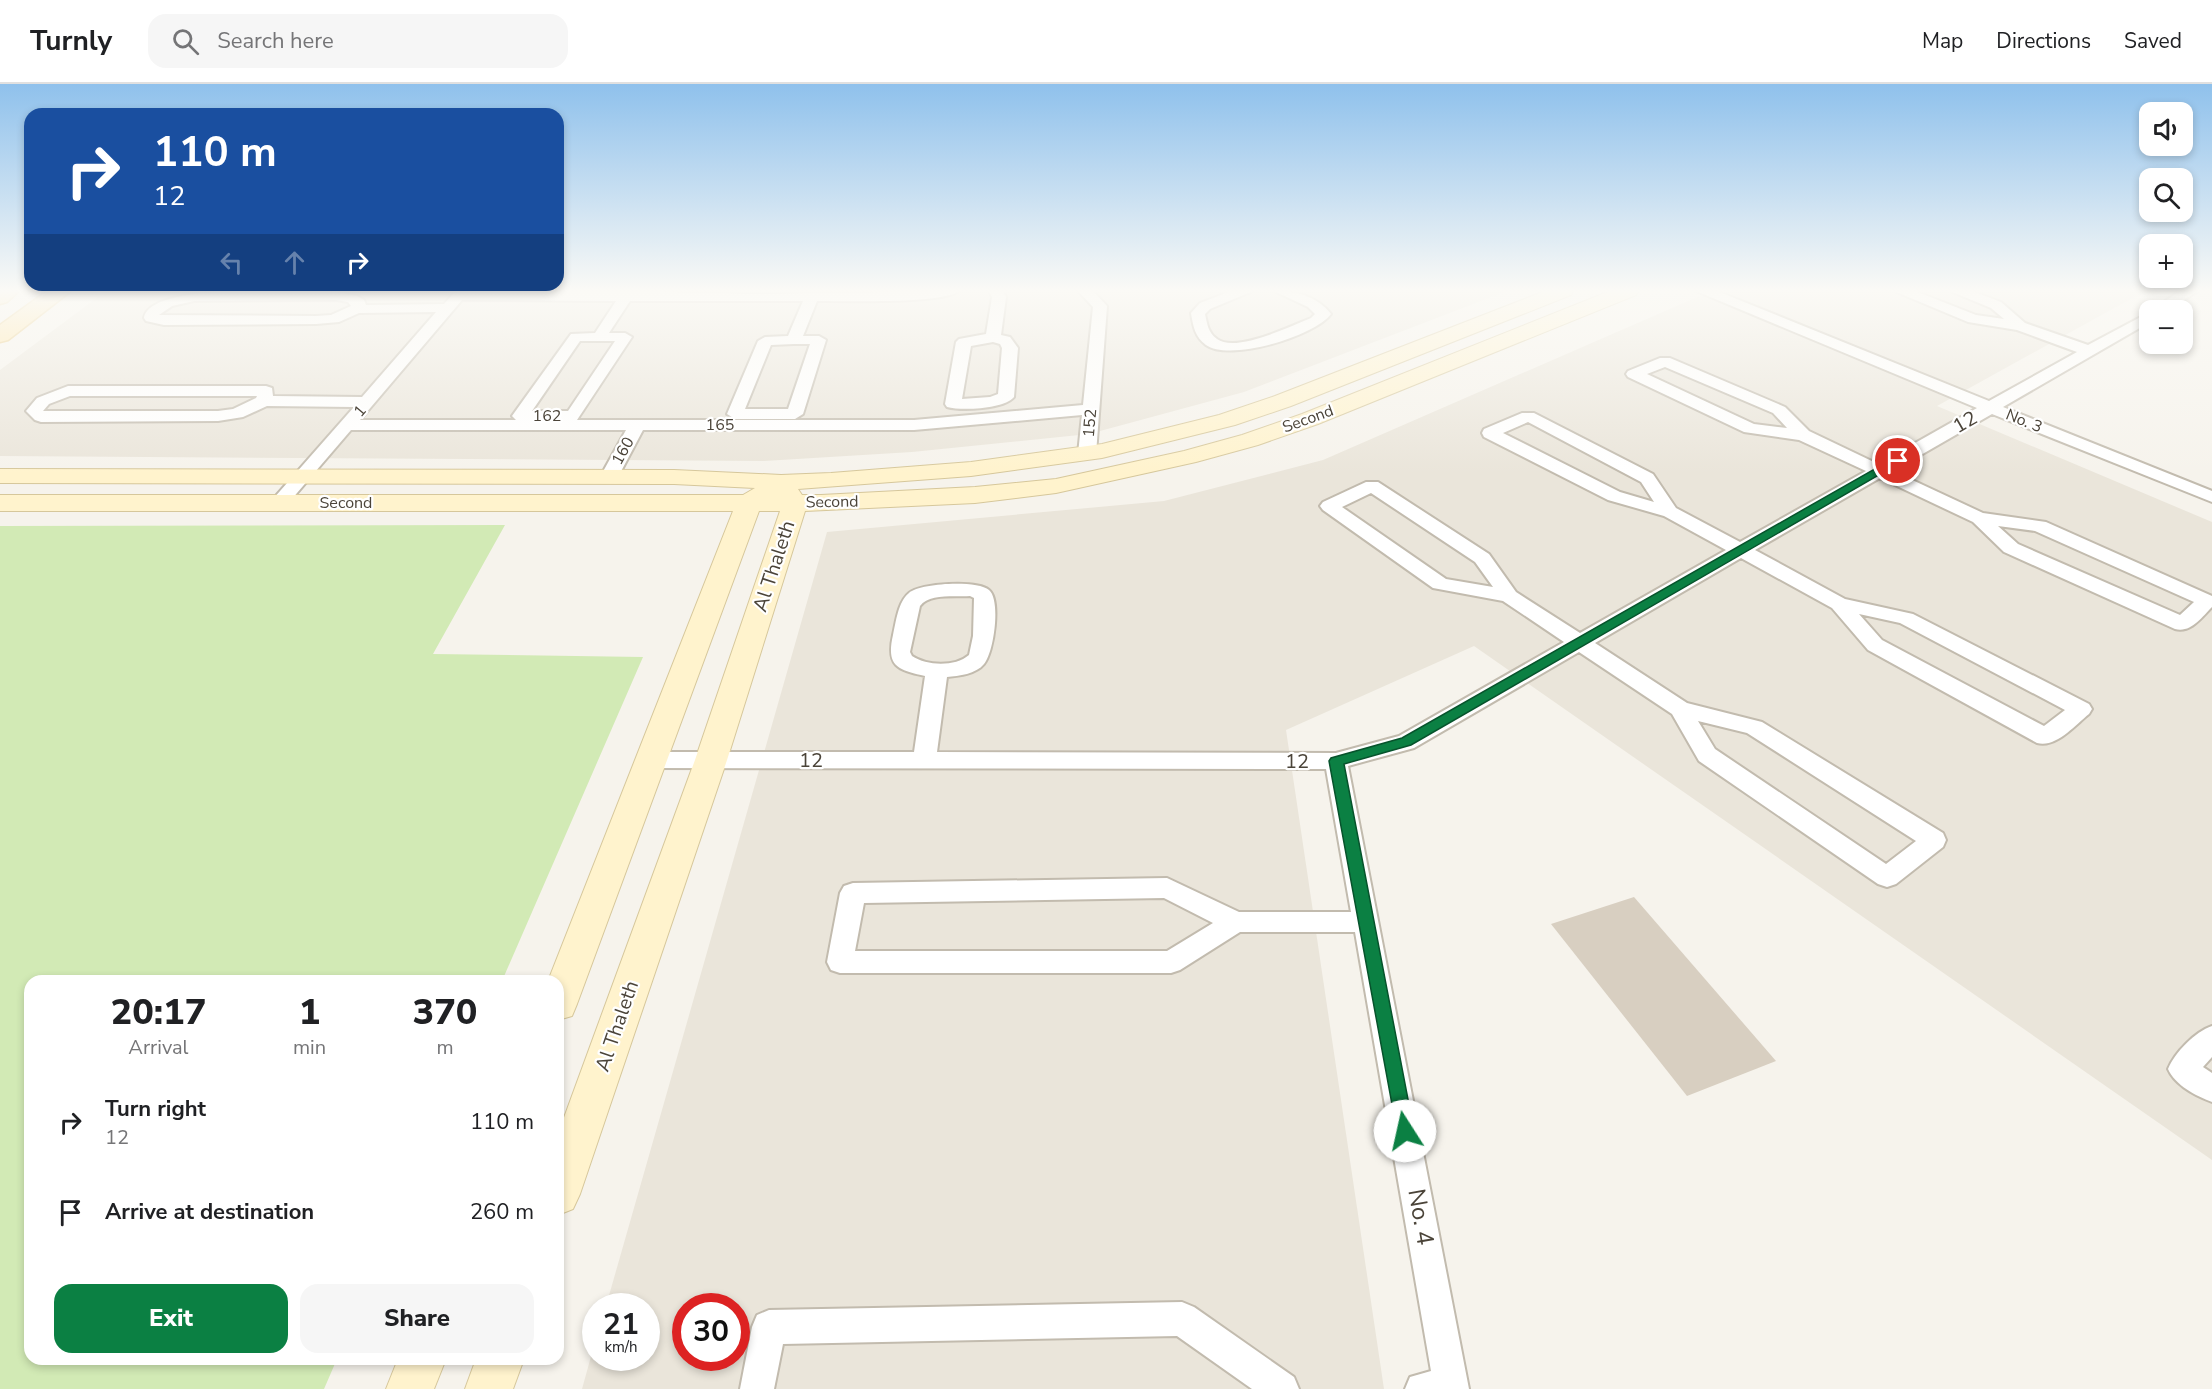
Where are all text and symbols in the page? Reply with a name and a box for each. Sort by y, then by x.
search box [148,14,568,68]
text: Turnly [30,22,112,60]
icon: search [169,25,202,58]
text: Search here [217,26,334,56]
text: Map [1922,27,1963,55]
text: Directions [1996,27,2091,55]
text: Saved [2124,27,2182,55]
map controls [2139,102,2193,354]
button: sound [2139,102,2193,156]
text: 110 m [153,124,277,181]
icon: right [54,132,132,210]
button: search [2139,168,2193,222]
text: 12 [153,178,185,215]
button: + [2139,234,2193,288]
icon: left [215,246,248,279]
icon: ahead [278,246,311,279]
icon: right [341,246,374,279]
button: − [2139,300,2193,354]
street label: 1 [349,400,371,422]
street label: Second [1279,400,1337,438]
street label: 12 [1948,404,1982,440]
street label: No. 3 [2002,404,2046,438]
street label: 162 [533,405,561,427]
street label: 152 [1078,408,1102,438]
street label: 165 [706,414,734,436]
street label: 160 [606,433,640,469]
pin [1872,435,1923,486]
icon: arrive [1881,444,1914,477]
street label: Second [805,491,859,513]
street label: Second [320,492,372,514]
street label: Al Thaleth [747,517,801,615]
street label: 12 [799,747,823,774]
street label: 12 [1285,748,1309,775]
street label: Al Thaleth [589,977,645,1075]
text: 20:17 [111,988,206,1037]
text: 1 [299,988,320,1037]
text: 370 [413,988,477,1037]
text: Arrival [128,1034,189,1061]
text: min [293,1034,326,1061]
text: m [436,1034,454,1061]
text: Turn right [105,1094,206,1124]
position arrow [1373,1099,1437,1163]
icon: right [54,1106,87,1139]
text: 110 m [470,1107,534,1137]
text: 12 [105,1124,129,1151]
street label: No. 4 [1400,1186,1442,1248]
icon: arrive [54,1196,87,1229]
text: Arrive at destination [105,1197,314,1227]
text: 260 m [470,1197,534,1227]
button: Exit [54,1284,288,1353]
button: Share [300,1284,534,1353]
speed limit sign: 30 [672,1293,750,1371]
text: 21 [603,1304,639,1345]
text: km/h [604,1337,638,1357]

